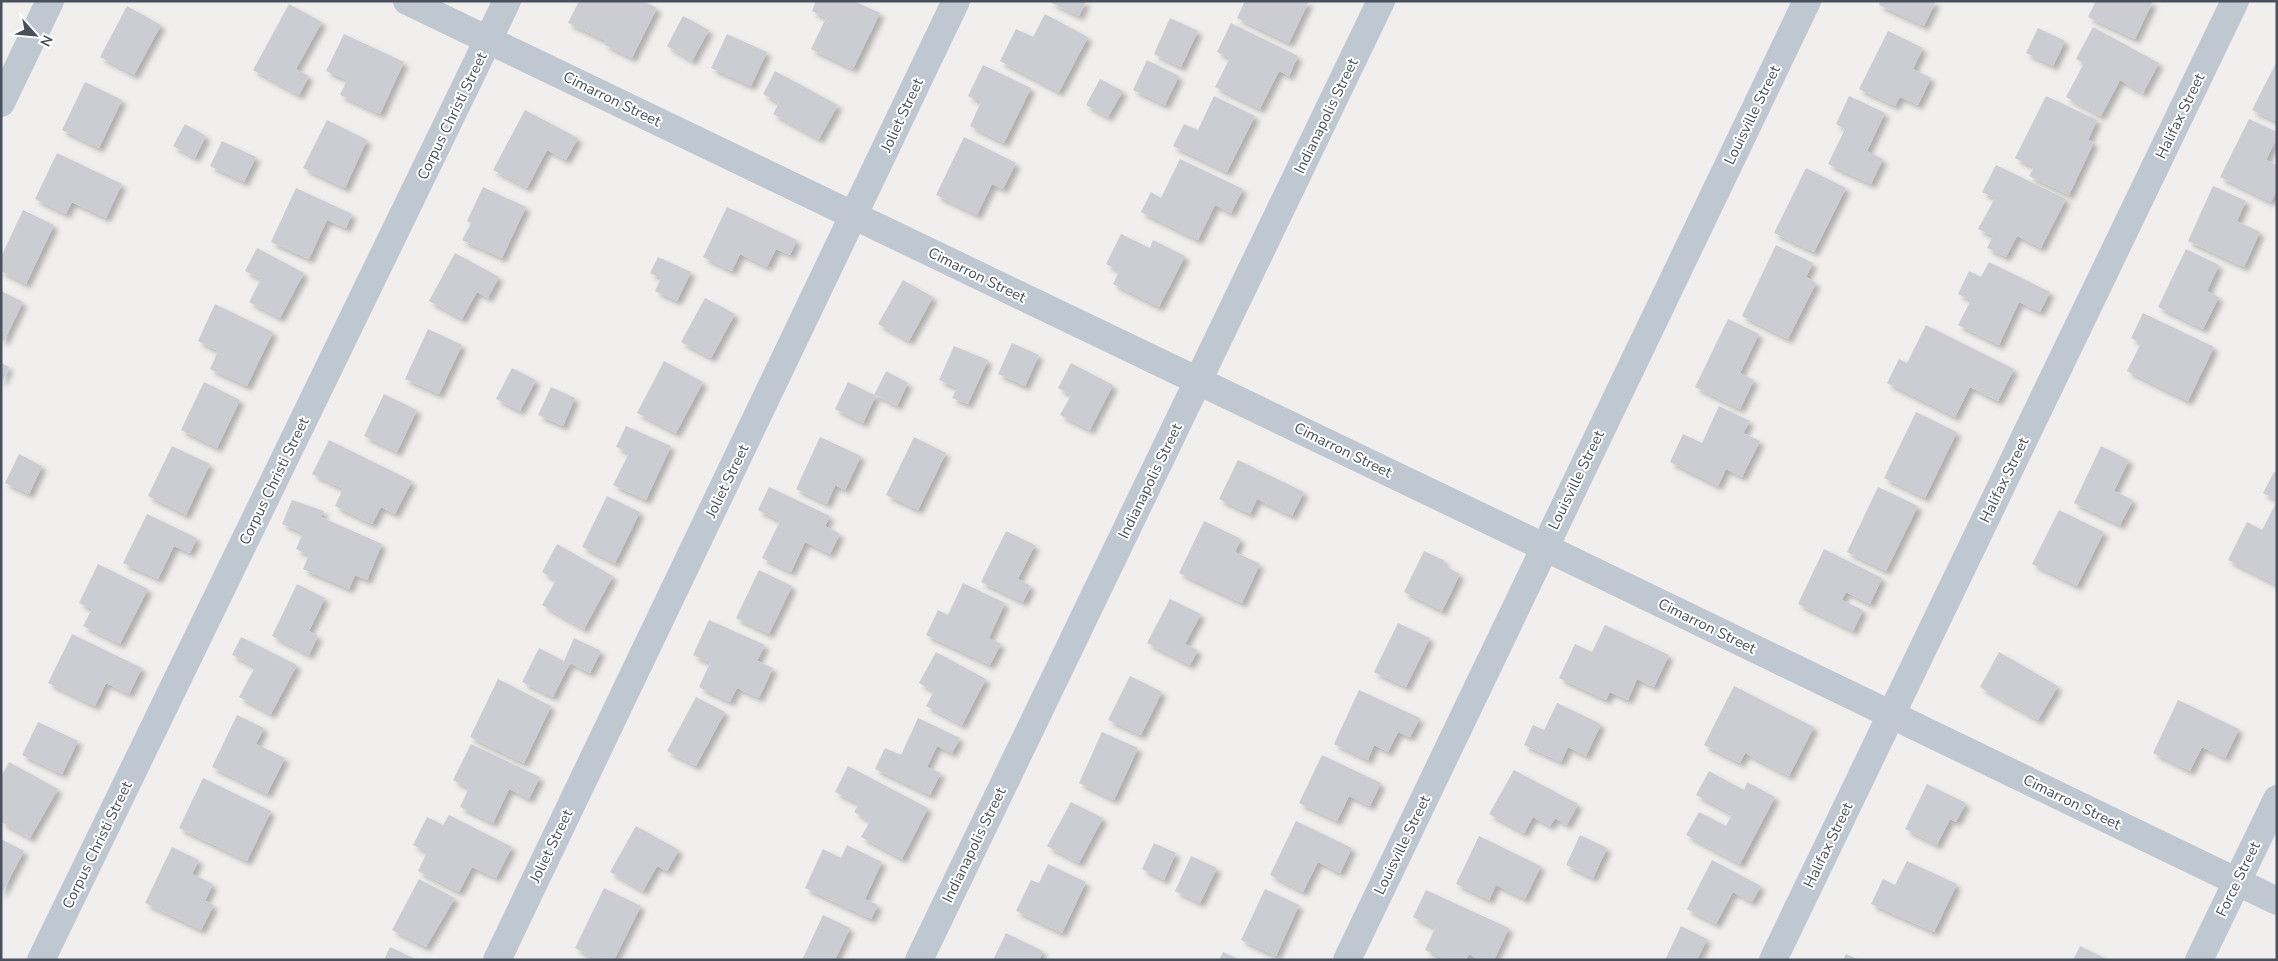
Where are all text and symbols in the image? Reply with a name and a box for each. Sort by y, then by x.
north arrow [10,10,60,60]
text: N [35,32,57,50]
street label: Corpus Christi Street [412,48,492,183]
street label: Indianapolis Street [1289,54,1363,177]
street label: Louisville Street [1719,61,1785,168]
street label: Cimarron Street [560,67,665,132]
street label: Halifax Street [2151,69,2210,162]
street label: Joliet Street [876,74,928,156]
street label: Cimarron Street [925,243,1030,308]
street label: Corpus Christi Street [234,413,314,548]
street label: Cimarron Street [1291,418,1396,483]
street label: Indianapolis Street [1113,419,1187,542]
street label: Louisville Street [1543,426,1609,533]
street label: Halifax Street [1975,433,2034,526]
street label: Joliet Street [700,440,754,522]
street label: Cimarron Street [1655,594,1760,659]
street label: Cimarron Street [2020,770,2125,835]
street label: Corpus Christi Street [57,777,137,912]
street label: Indianapolis Street [937,783,1011,906]
street label: Louisville Street [1369,791,1435,898]
street label: Halifax Street [1799,798,1858,891]
street label: Joliet Street [524,805,578,887]
street label: Force Street [2211,837,2265,920]

